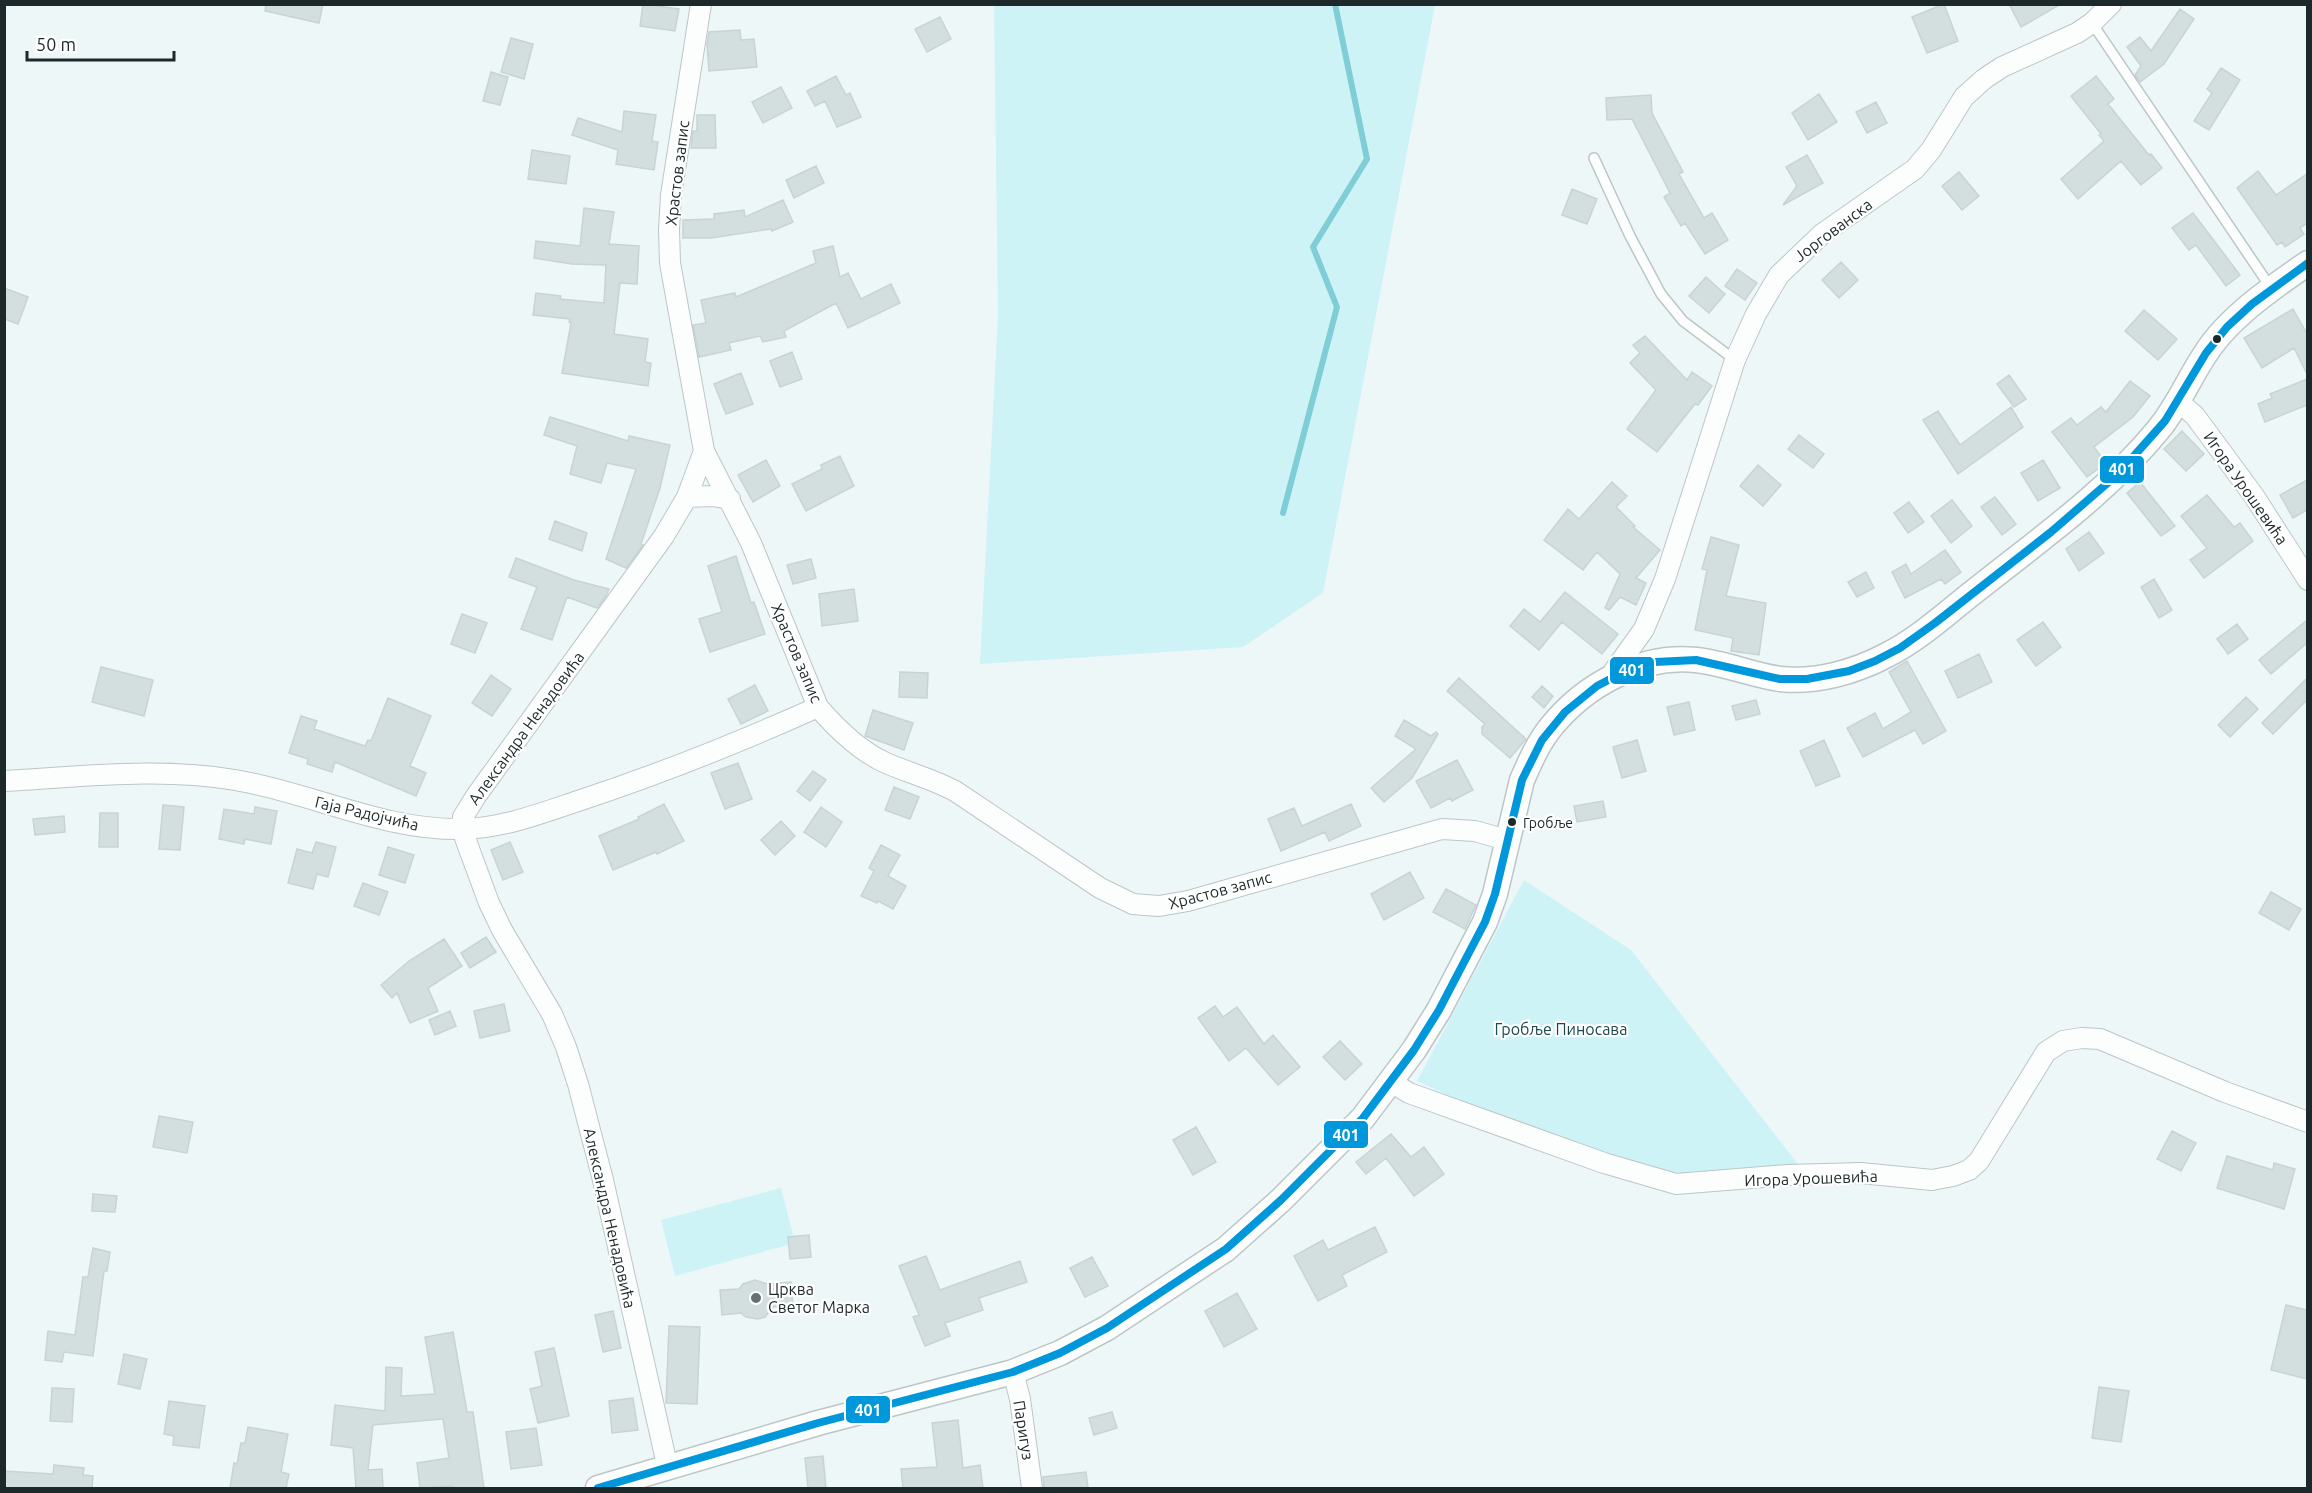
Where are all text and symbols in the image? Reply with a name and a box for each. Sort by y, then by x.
scale bar [27,24,174,62]
text: 50 m [36,34,76,54]
street label: Храстов запис [662,119,692,227]
street label: Јоргованска [1791,195,1875,265]
unlabelled marker [2211,333,2223,345]
street label: Игора Урошевића [2200,428,2292,548]
line badge: 401 [2099,455,2145,484]
text: 401 [2108,460,2136,478]
street label: Храстов запис [768,601,826,706]
street label: Александра Ненадовића [464,648,588,808]
line badge: 401 [1609,656,1655,685]
text: 401 [1618,661,1646,679]
street label: Гаја Радојчића [313,792,421,834]
place label: Гробље [1523,815,1573,831]
marker: Гробље [1506,816,1518,828]
street label: Храстов запис [1166,867,1274,912]
park label: Гробље Пиносава [1495,1020,1627,1038]
line badge: 401 [1323,1120,1369,1149]
street label: Александра Ненадовића [580,1126,640,1310]
text: 401 [1332,1126,1360,1144]
street label: Игора Урошевића [1744,1167,1878,1189]
place label: Црква Светог Марка [768,1280,870,1316]
marker: Црква Светог Марка [749,1291,763,1305]
line badge: 401 [845,1395,891,1424]
street label: Паригуз [1010,1399,1038,1461]
text: 401 [854,1401,882,1419]

